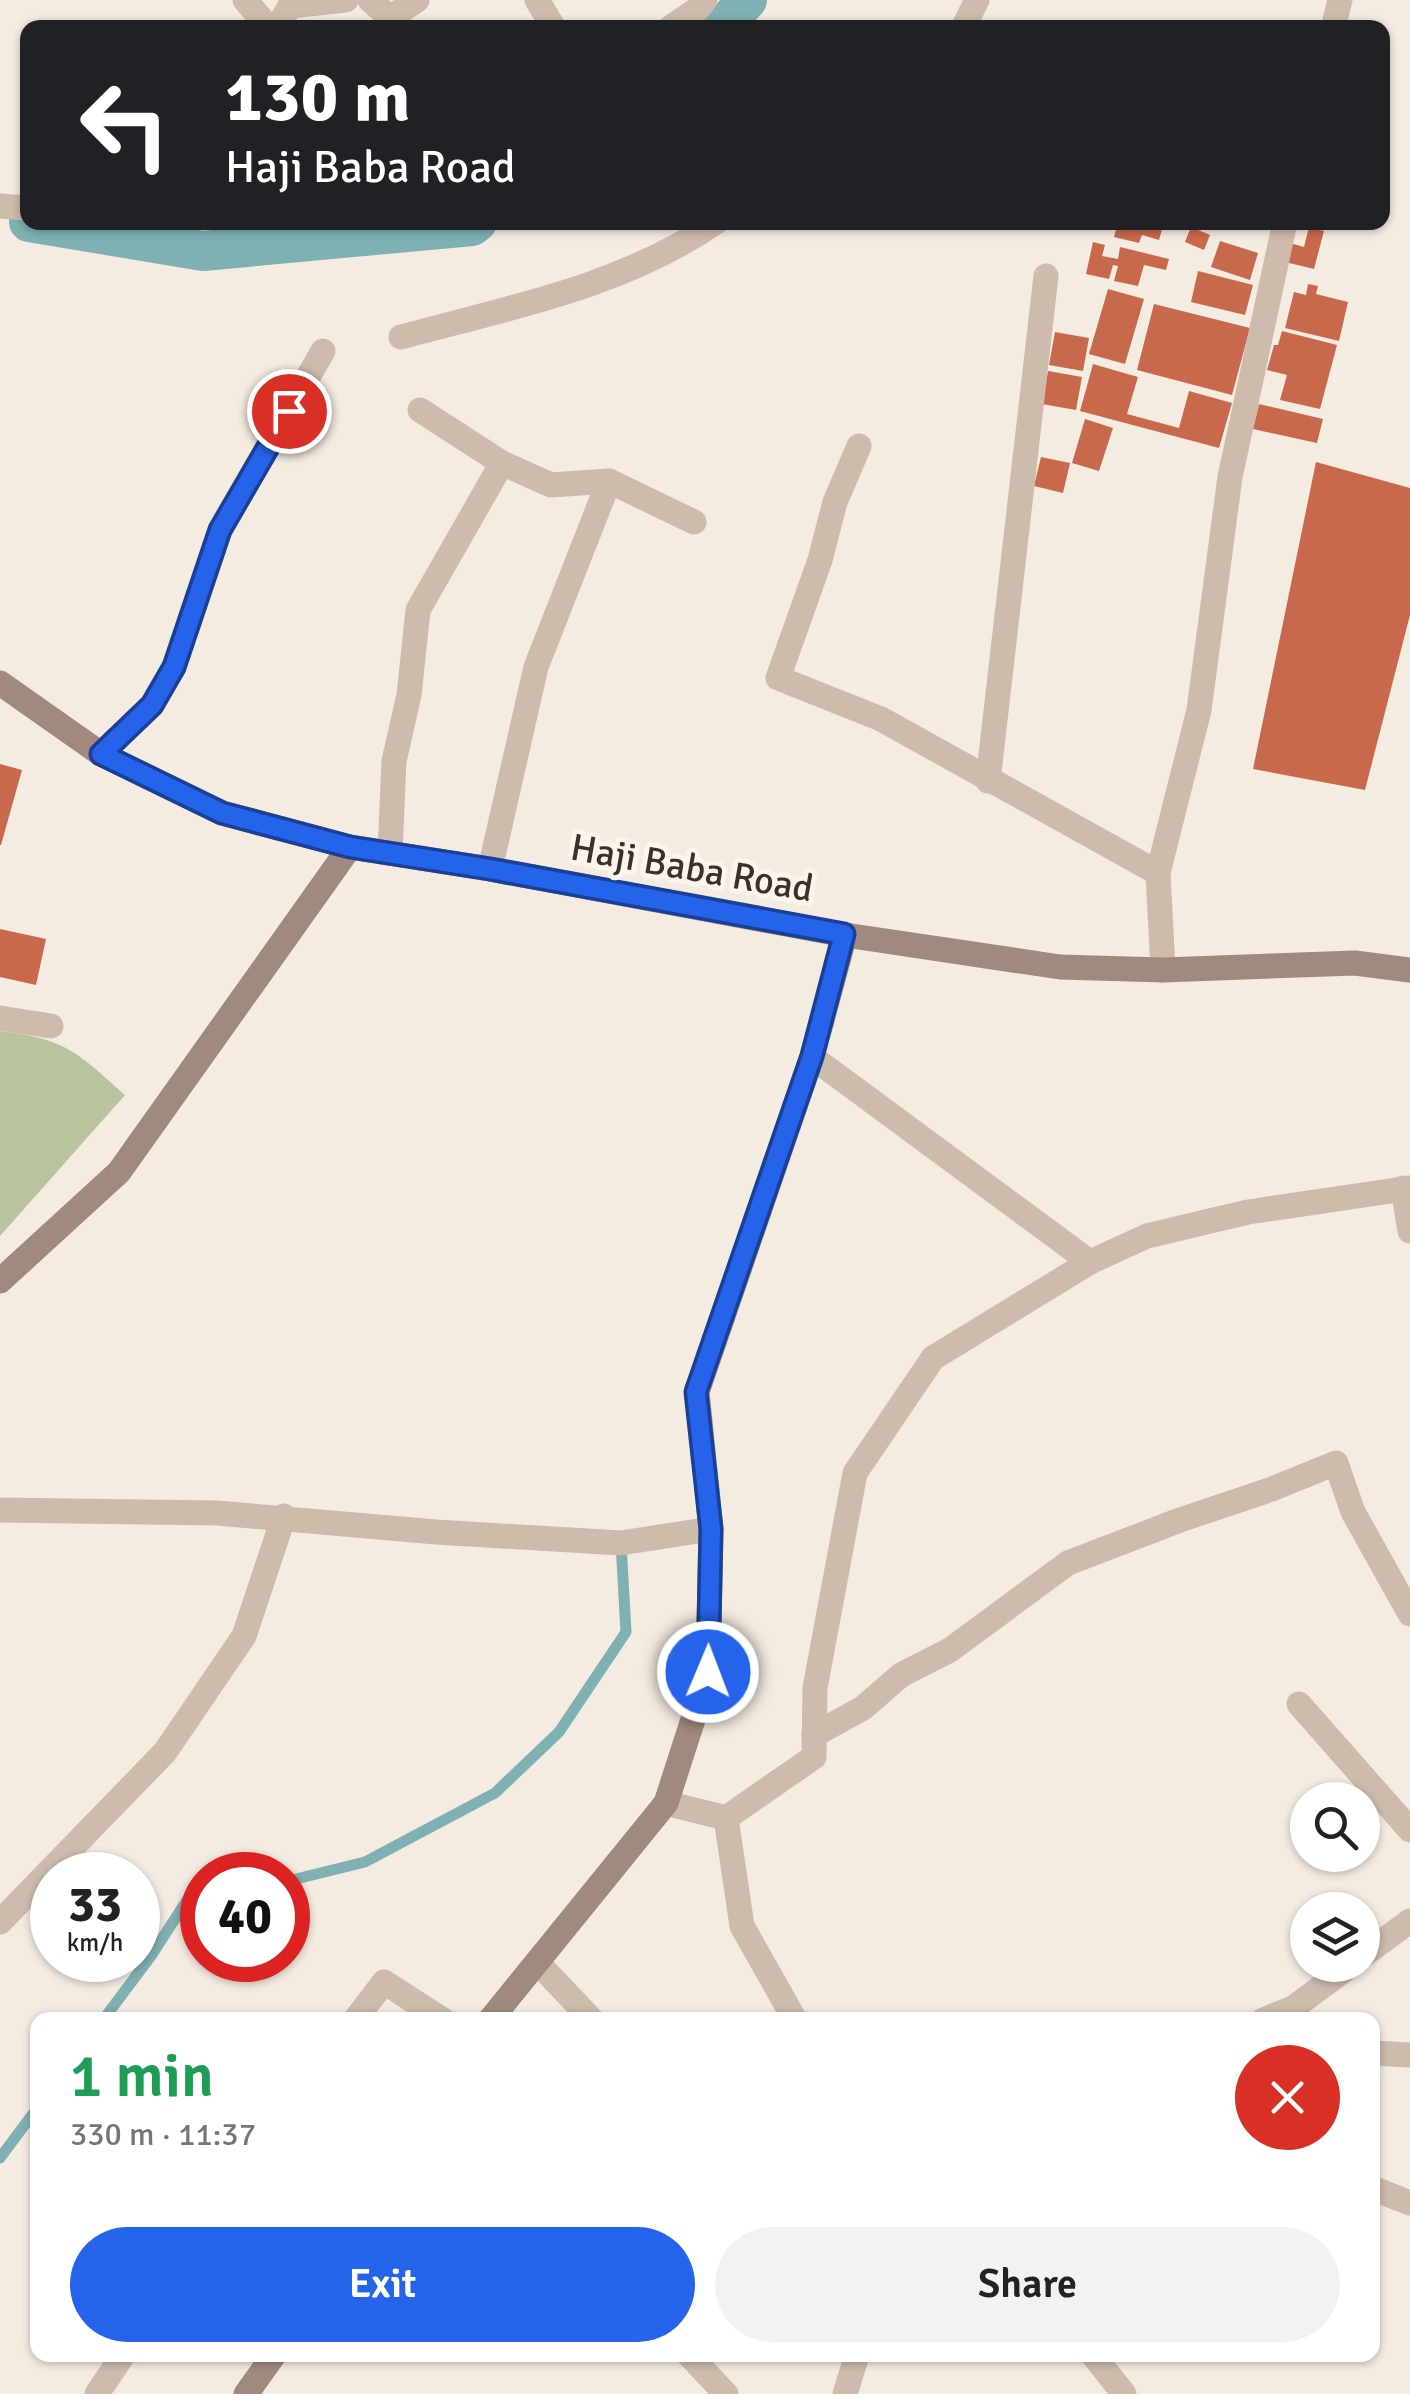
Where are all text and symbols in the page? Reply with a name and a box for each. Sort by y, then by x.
text: 130 m [225,54,410,140]
icon: left [60,60,190,190]
text: Haji Baba Road [225,140,516,195]
pin [247,369,332,454]
icon: arrive [262,384,317,439]
street label: Haji Baba Road [567,824,817,912]
position arrow [656,1620,760,1724]
map controls [1290,1782,1380,1982]
button: search [1290,1782,1380,1872]
speed limit sign: 40 [180,1852,310,1982]
text: 33 [68,1874,122,1936]
button: layers [1290,1892,1380,1982]
text: km/h [67,1927,123,1958]
text: 1 min [70,2040,214,2114]
button: close [1235,2045,1340,2150]
text: 330 m · 11:37 [70,2115,256,2154]
button: Exit [70,2227,695,2342]
button: Share [715,2227,1340,2342]

